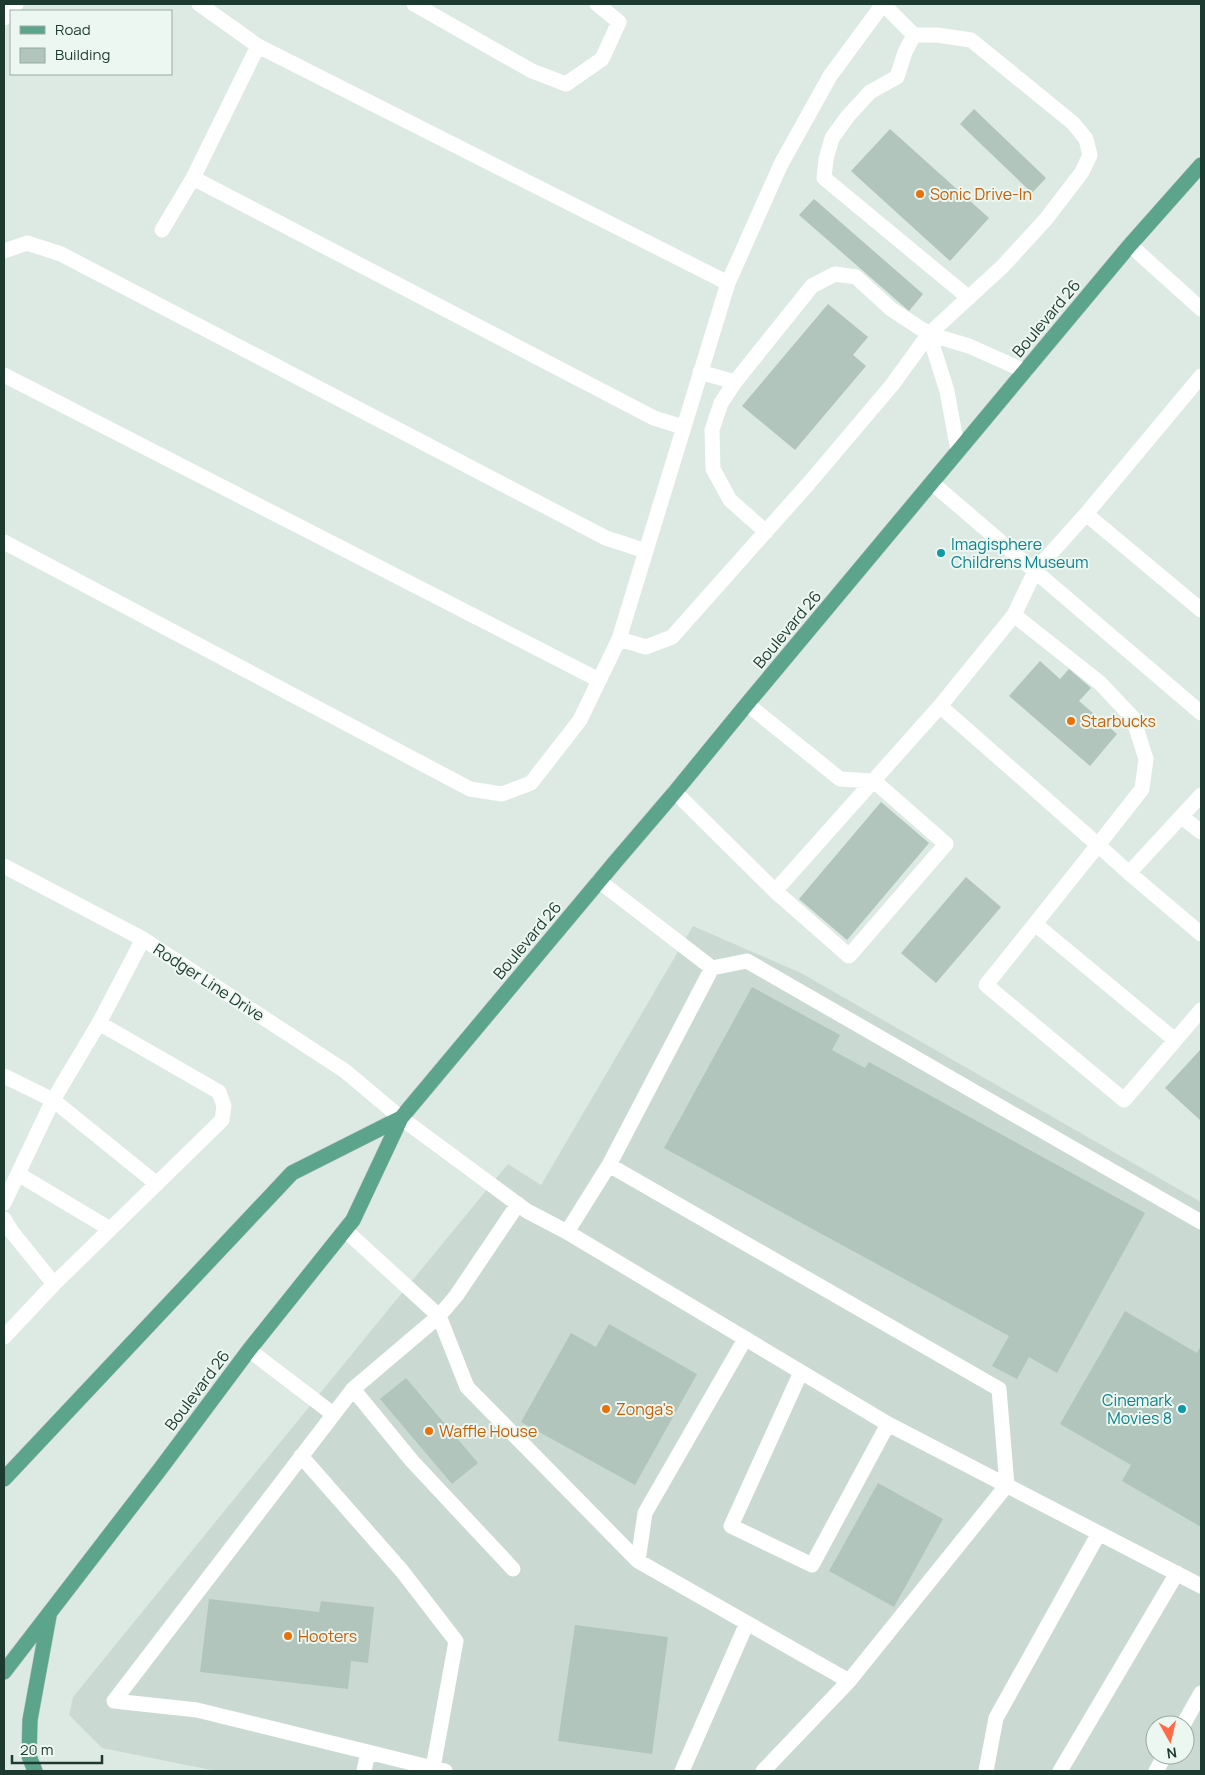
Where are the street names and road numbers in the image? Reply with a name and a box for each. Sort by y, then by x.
street label: Boulevard 26 [1007,274,1085,362]
street label: Boulevard 26 [748,585,826,673]
street label: Boulevard 26 [488,896,566,984]
street label: Rodger Line Drive [149,938,269,1026]
street label: Boulevard 26 [160,1345,234,1435]

